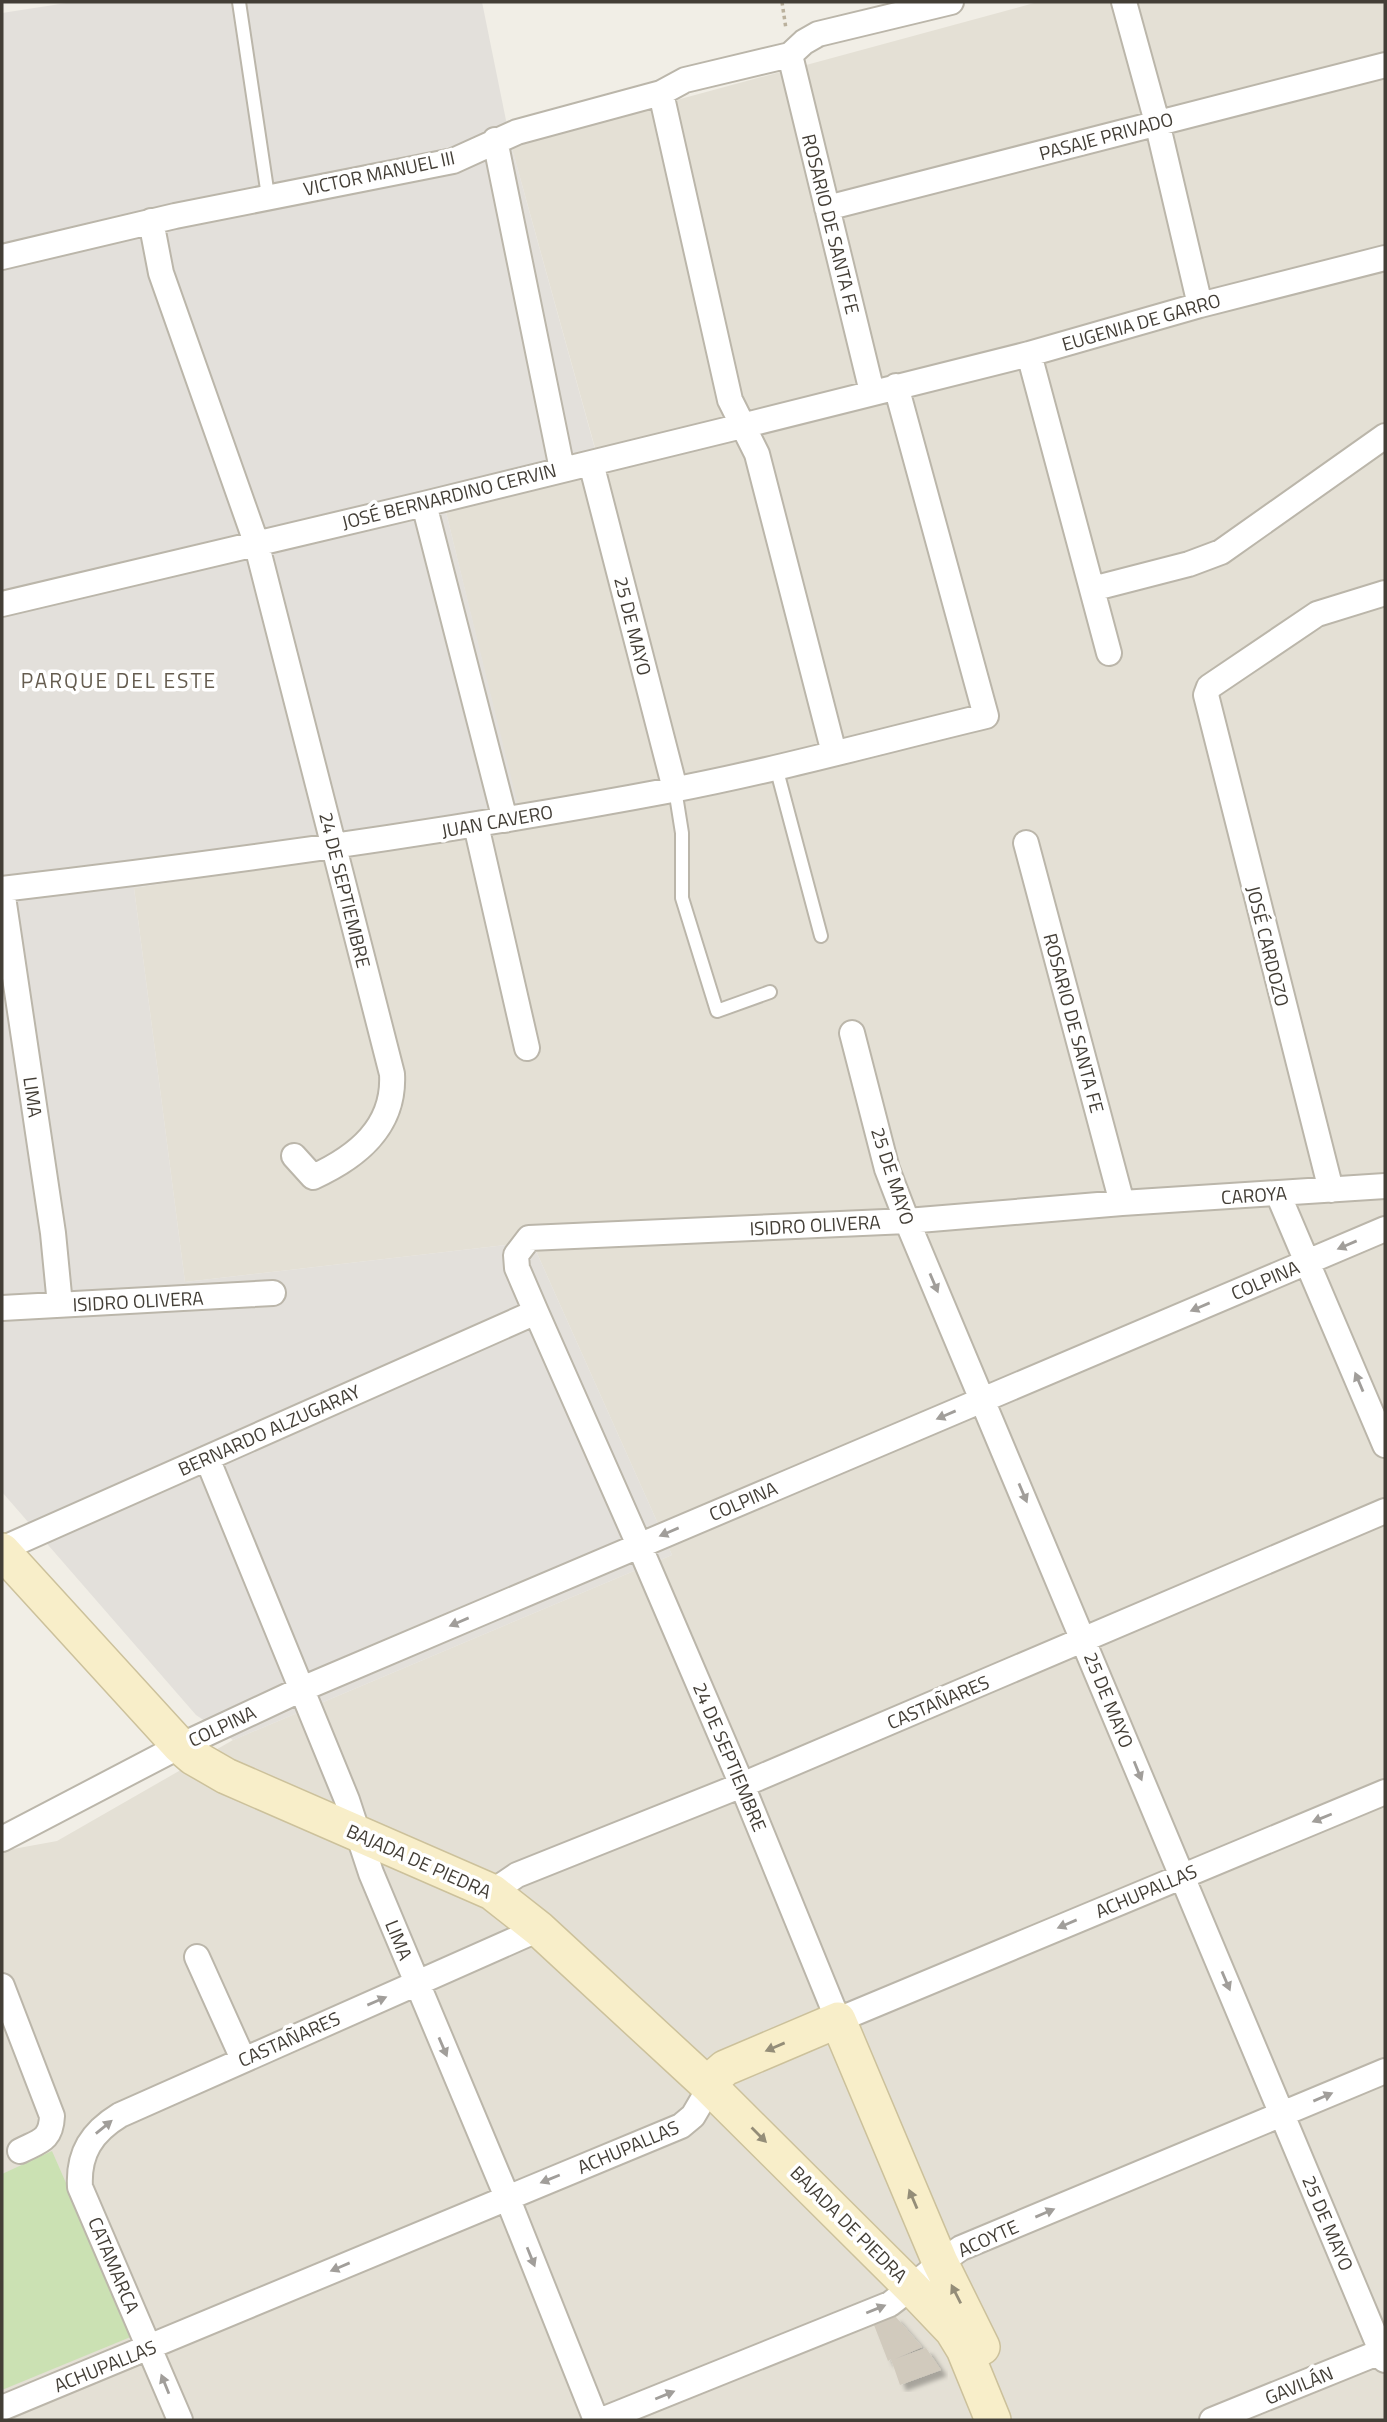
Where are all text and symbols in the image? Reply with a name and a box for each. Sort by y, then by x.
street label: PASAJE PRIVADO [1036,104,1176,167]
street label: ROSARIO DE SANTA FE [795,131,868,317]
street label: VICTOR MANUEL III [300,142,457,203]
street label: EUGENIA DE GARRO [1058,285,1224,358]
street label: JOSÉ BERNARDINO CERVIN [339,455,559,536]
street label: 25 DE MAYO [607,573,660,678]
district label: PARQUE DEL ESTE [21,664,217,696]
street label: JUAN CAVERO [439,796,555,845]
street label: 24 DE SEPTIEMBRE [312,809,379,971]
street label: JOSÉ CARDOZO [1239,882,1298,1009]
street label: ROSARIO DE SANTA FE [1037,930,1112,1116]
street label: LIMA [16,1075,51,1119]
street label: 25 DE MAYO [864,1123,923,1228]
street label: CAROYA [1220,1178,1288,1211]
street label: ISIDRO OLIVERA [749,1207,881,1242]
one-way arrow [1337,1239,1357,1251]
street label: COLPINA [1226,1252,1304,1307]
one-way arrow [929,1273,940,1294]
street label: ISIDRO OLIVERA [72,1283,204,1318]
one-way arrow [1190,1302,1211,1313]
one-way arrow [1353,1372,1365,1392]
street label: BERNARDO ALZUGARAY [173,1376,365,1483]
one-way arrow [935,1409,956,1420]
street label: COLPINA [704,1473,782,1528]
one-way arrow [1017,1482,1028,1503]
one-way arrow [658,1527,679,1538]
one-way arrow [449,1617,470,1628]
street label: 25 DE MAYO [1077,1648,1142,1752]
street label: CASTAÑARES [882,1667,994,1736]
street label: 24 DE SEPTIEMBRE [686,1678,775,1836]
street label: COLPINA [183,1697,260,1754]
one-way arrow [1133,1760,1144,1781]
one-way arrow [1311,1813,1332,1824]
street label: BAJADA DE PIEDRA [342,1816,496,1905]
street label: ACHUPALLAS [1090,1856,1201,1925]
street label: LIMA [378,1915,421,1964]
one-way arrow [1056,1919,1077,1930]
one-way arrow [1221,1970,1232,1991]
one-way arrow [367,1995,387,2007]
street label: CASTAÑARES [233,2003,344,2074]
one-way arrow [438,2036,449,2057]
one-way arrow [765,2041,785,2053]
one-way arrow [1313,2091,1334,2102]
street label: ACHUPALLAS [572,2112,683,2181]
one-way arrow [96,2120,113,2135]
one-way arrow [750,2126,766,2143]
street label: BAJADA DE PIEDRA [784,2158,915,2289]
street label: 25 DE MAYO [1295,2171,1362,2275]
one-way arrow [540,2174,561,2185]
one-way arrow [907,2189,918,2210]
one-way arrow [1035,2207,1056,2218]
street label: ACOYTE [953,2211,1023,2264]
street label: CATAMARCA [81,2212,148,2317]
one-way arrow [525,2246,536,2267]
one-way arrow [330,2262,351,2273]
one-way arrow [951,2284,962,2304]
one-way arrow [866,2304,887,2315]
street label: ACHUPALLAS [49,2332,160,2399]
street label: GAVILÁN [1260,2358,1337,2411]
one-way arrow [159,2373,170,2394]
one-way arrow [655,2389,676,2400]

